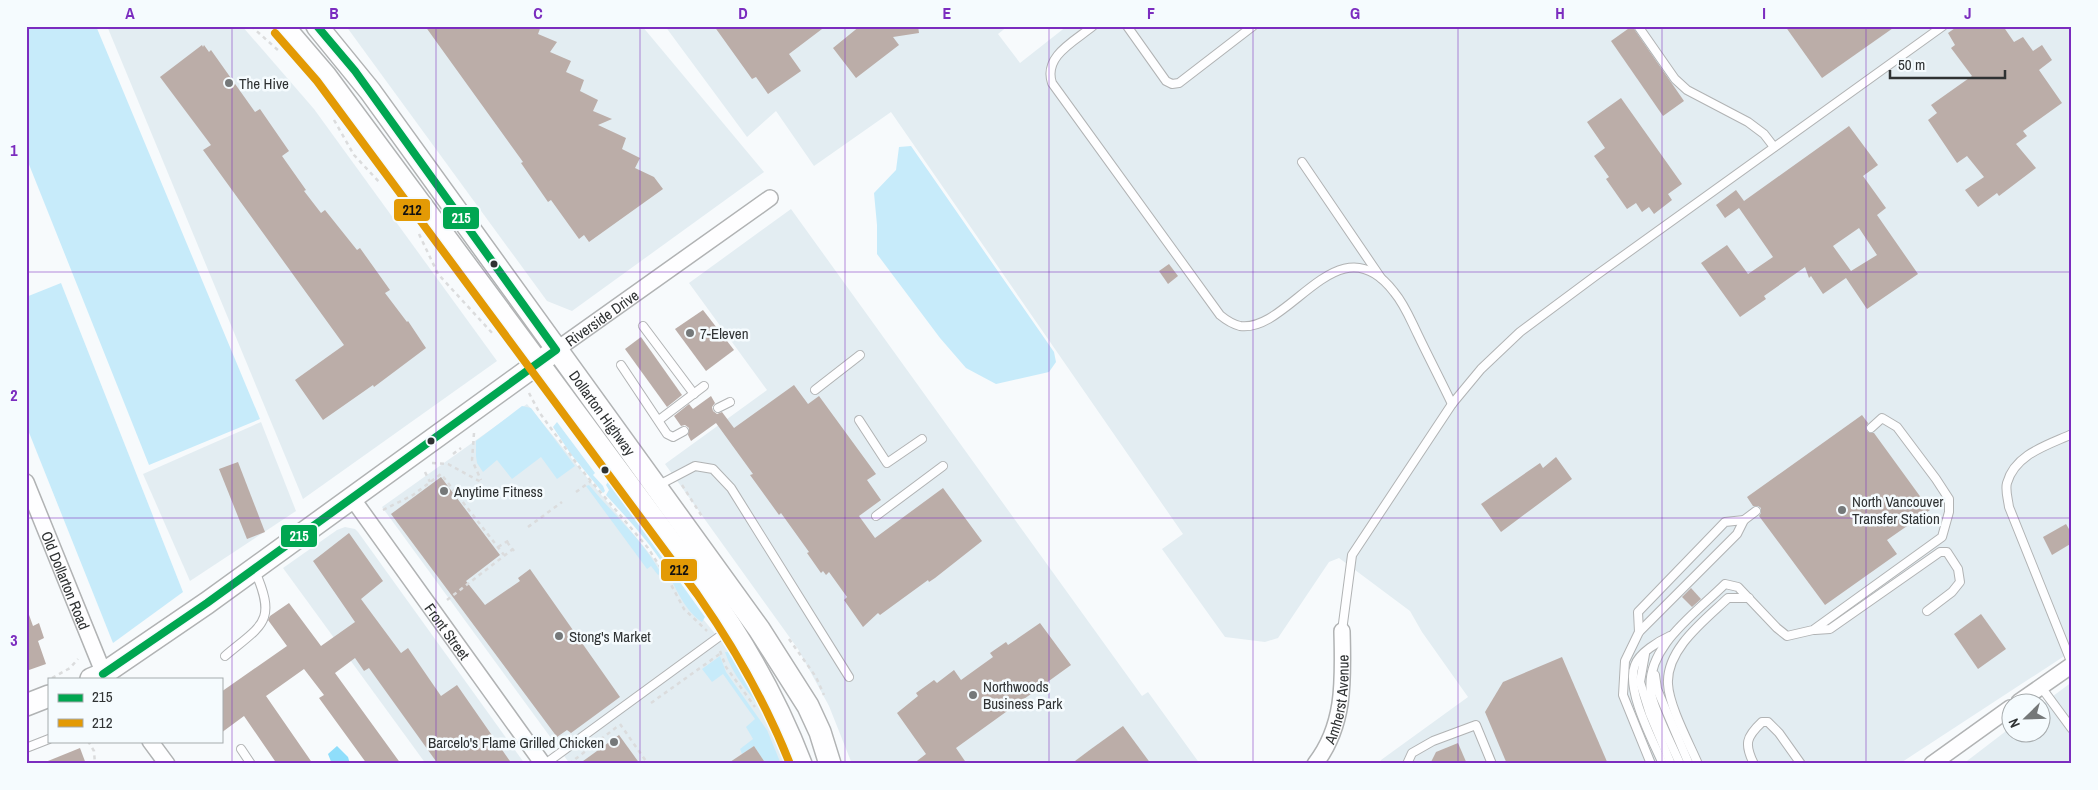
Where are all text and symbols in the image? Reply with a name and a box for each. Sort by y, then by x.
text: A [125,2,135,24]
text: B [329,2,339,24]
text: C [533,2,543,24]
text: D [738,2,748,24]
text: E [943,2,952,24]
text: F [1147,2,1155,24]
text: G [1350,2,1360,24]
text: H [1555,2,1565,24]
text: I [1762,2,1766,24]
text: J [1964,2,1972,24]
scale bar [1890,48,2006,80]
text: 50 m [1898,54,1925,75]
place label: The Hive [239,73,289,94]
marker: The Hive [223,77,235,89]
text: 1 [10,139,18,161]
line badge: 212 [393,198,431,222]
text: 212 [402,201,422,219]
line badge: 215 [442,206,480,230]
text: 215 [451,209,471,227]
unlabelled marker [489,259,499,269]
street label: Riverside Drive [561,284,643,351]
place label: 7-Eleven [700,323,749,344]
marker: 7-Eleven [684,327,696,339]
street label: Dollarton Highway [565,366,641,460]
text: 2 [10,384,18,406]
unlabelled marker [426,436,436,446]
unlabelled marker [600,465,610,475]
place label: Anytime Fitness [453,481,543,502]
marker: Anytime Fitness [438,485,450,497]
place label: North Vancouver Transfer Station [1852,491,1943,529]
marker: North Vancouver Transfer Station [1836,504,1848,516]
line badge: 215 [280,524,318,548]
text: 215 [289,527,309,545]
street label: Old Dollarton Road [36,528,95,633]
line badge: 212 [660,558,698,582]
text: 212 [669,561,689,579]
street label: Front Street [420,599,475,664]
place label: Stong's Market [569,626,651,647]
text: 3 [10,629,18,651]
marker: Stong's Market [553,630,565,642]
street label: Amherst Avenue [1318,655,1353,748]
place label: Northwoods Business Park [983,676,1063,714]
legend [48,678,222,742]
text: 215 [92,686,113,707]
marker: Northwoods Business Park [967,689,979,701]
north arrow [2000,692,2050,742]
text: 212 [92,712,113,733]
text: N [2004,716,2024,730]
place label: Barcelo's Flame Grilled Chicken [428,732,604,753]
marker: Barcelo's Flame Grilled Chicken [608,736,620,748]

